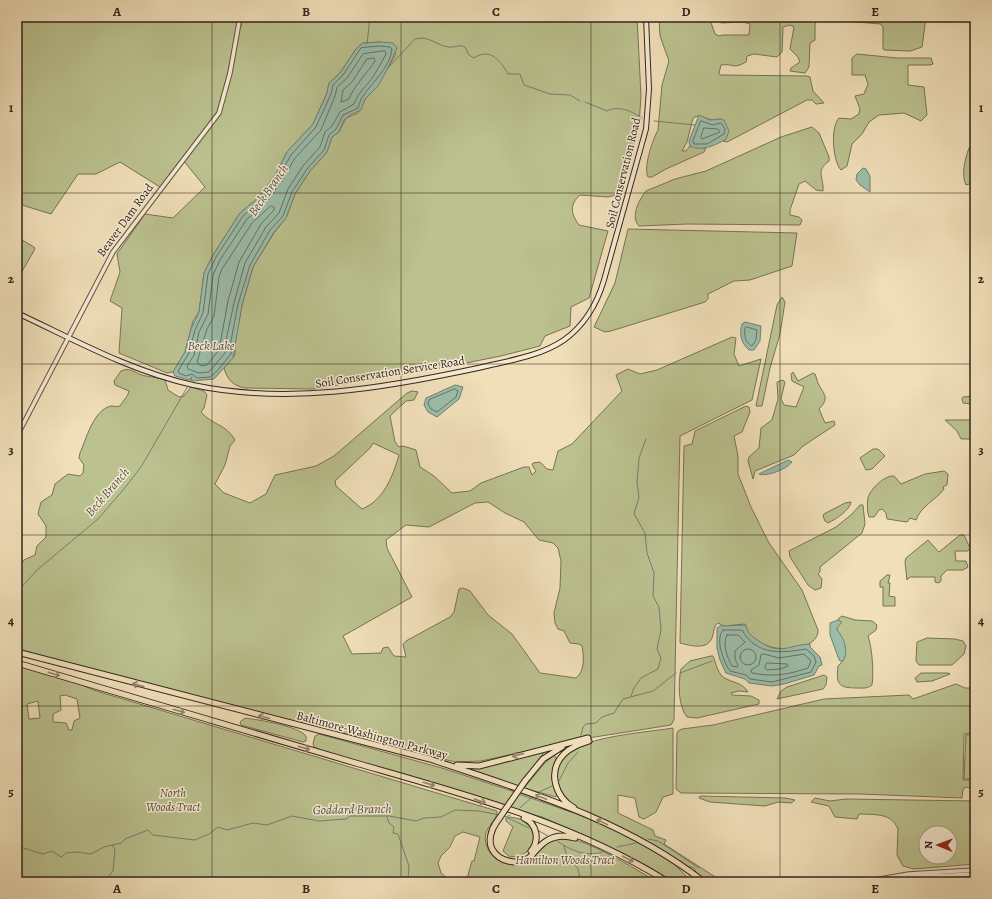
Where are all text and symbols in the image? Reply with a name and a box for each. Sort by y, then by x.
text: A [112,3,122,20]
text: B [302,3,310,20]
text: C [492,3,500,20]
text: D [681,3,691,20]
text: E [871,3,879,20]
text: 1 [9,99,14,116]
text: 1 [979,99,984,116]
street label: Soil Conservation Road [601,115,645,230]
water label: Beck Branch [244,161,292,219]
street label: Beaver Dam Road [93,180,157,260]
text: 2 [8,270,15,287]
text: 2 [978,270,985,287]
water label: Beck Lake [188,337,235,354]
street label: Soil Conservation Service Road [314,352,466,392]
text: 3 [8,441,14,458]
text: 3 [978,441,984,458]
water label: Beck Branch [81,464,133,520]
text: 4 [8,612,14,629]
text: 4 [978,612,984,629]
one-way arrow [48,671,61,678]
one-way arrow [132,680,145,688]
street label: Baltimore-Washington Parkway [295,707,450,763]
one-way arrow [172,708,185,715]
one-way arrow [258,713,271,720]
one-way arrow [297,745,310,752]
one-way arrow [512,752,525,760]
one-way arrow [422,781,435,788]
text: 5 [8,783,14,800]
text: 5 [978,783,984,800]
park label: North Woods Tract [146,785,201,815]
one-way arrow [536,793,548,801]
one-way arrow [474,797,486,805]
water label: Goddard Branch [312,800,392,818]
one-way arrow [596,818,608,825]
north arrow [918,825,958,865]
text: N [921,841,936,849]
park label: Hamilton Woods Tract [515,852,615,868]
one-way arrow [621,855,633,863]
text: A [112,880,122,897]
text: B [302,880,310,897]
text: C [492,880,500,897]
text: D [681,880,691,897]
text: E [871,880,879,897]

